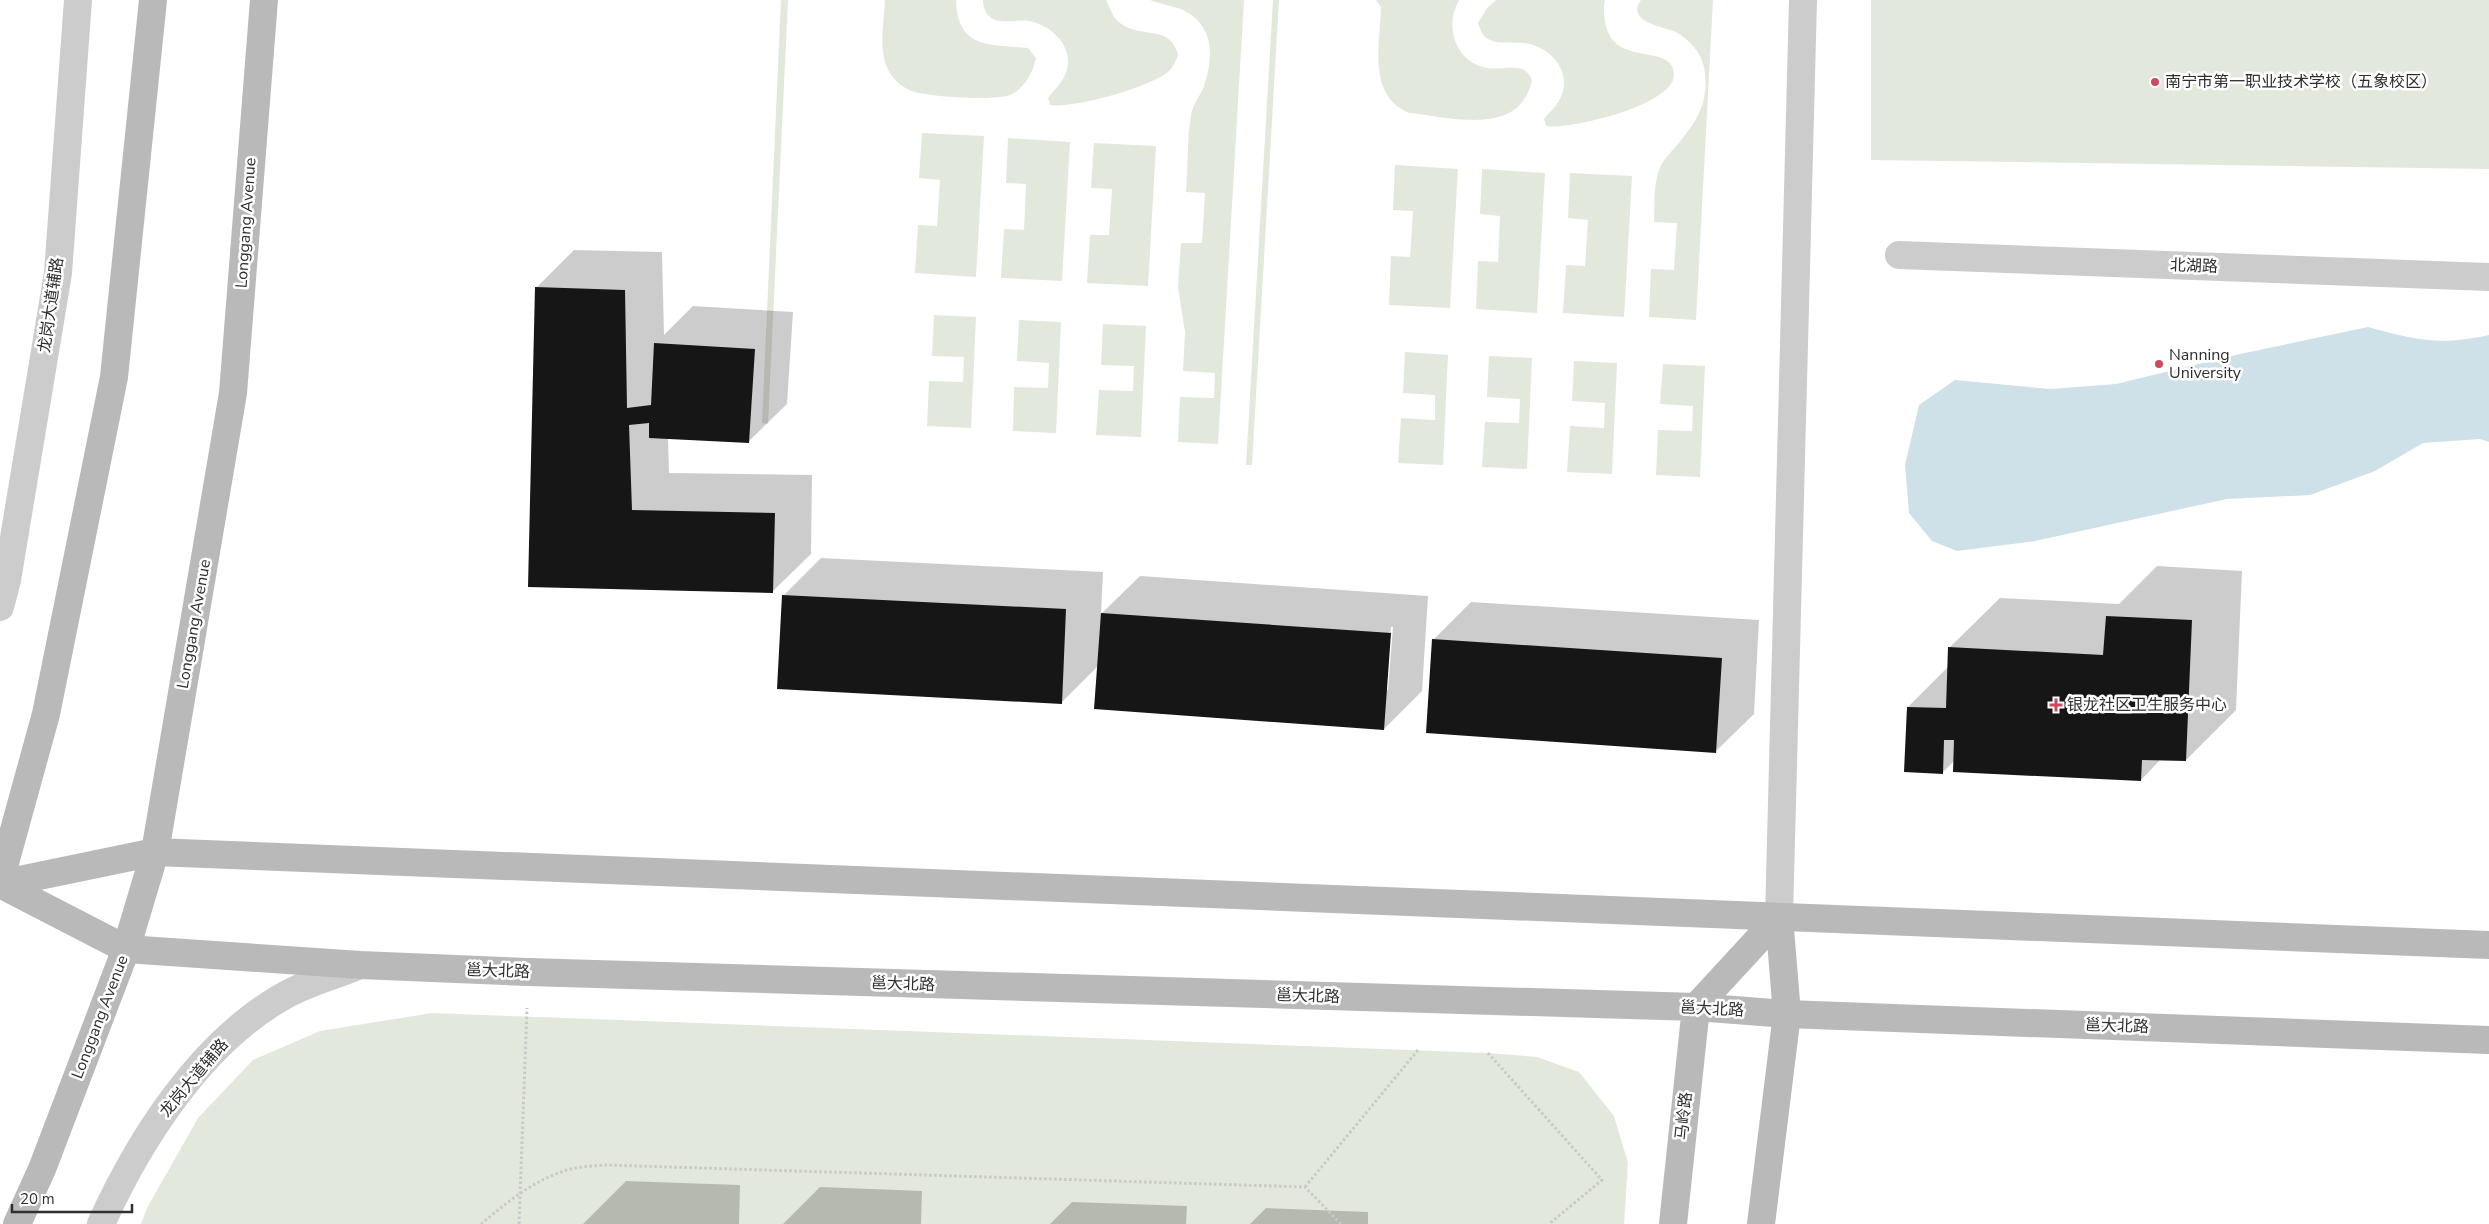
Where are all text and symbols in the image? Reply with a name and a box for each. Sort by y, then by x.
place label: 南宁市第一职业技术学校（五象校区） [2165,71,2437,93]
marker: 南宁市第一职业技术学校（五象校区） [2149,76,2161,88]
street label: Longgang Avenue [230,157,262,289]
street label: 北湖路 [2170,254,2218,278]
street label: 龙岗大道辅路 [33,256,69,354]
place label: Nanning University [2169,344,2242,384]
marker: Nanning University [2153,358,2165,370]
street label: Longgang Avenue [172,558,216,690]
place label: 银龙社区卫生服务中心 [2067,694,2227,716]
marker: 银龙社区卫生服务中心 [2049,698,2063,712]
street label: Longgang Avenue [66,952,134,1082]
street label: 邕大北路 [466,959,530,983]
street label: 邕大北路 [871,972,935,996]
street label: 邕大北路 [1276,984,1340,1008]
street label: 邕大北路 [1679,996,1745,1022]
street label: 邕大北路 [2085,1014,2149,1038]
street label: 龙岗大道辅路 [155,1034,233,1122]
street label: 马岭路 [1671,1091,1697,1141]
scale bar [12,1182,132,1214]
text: 20 m [20,1189,55,1209]

